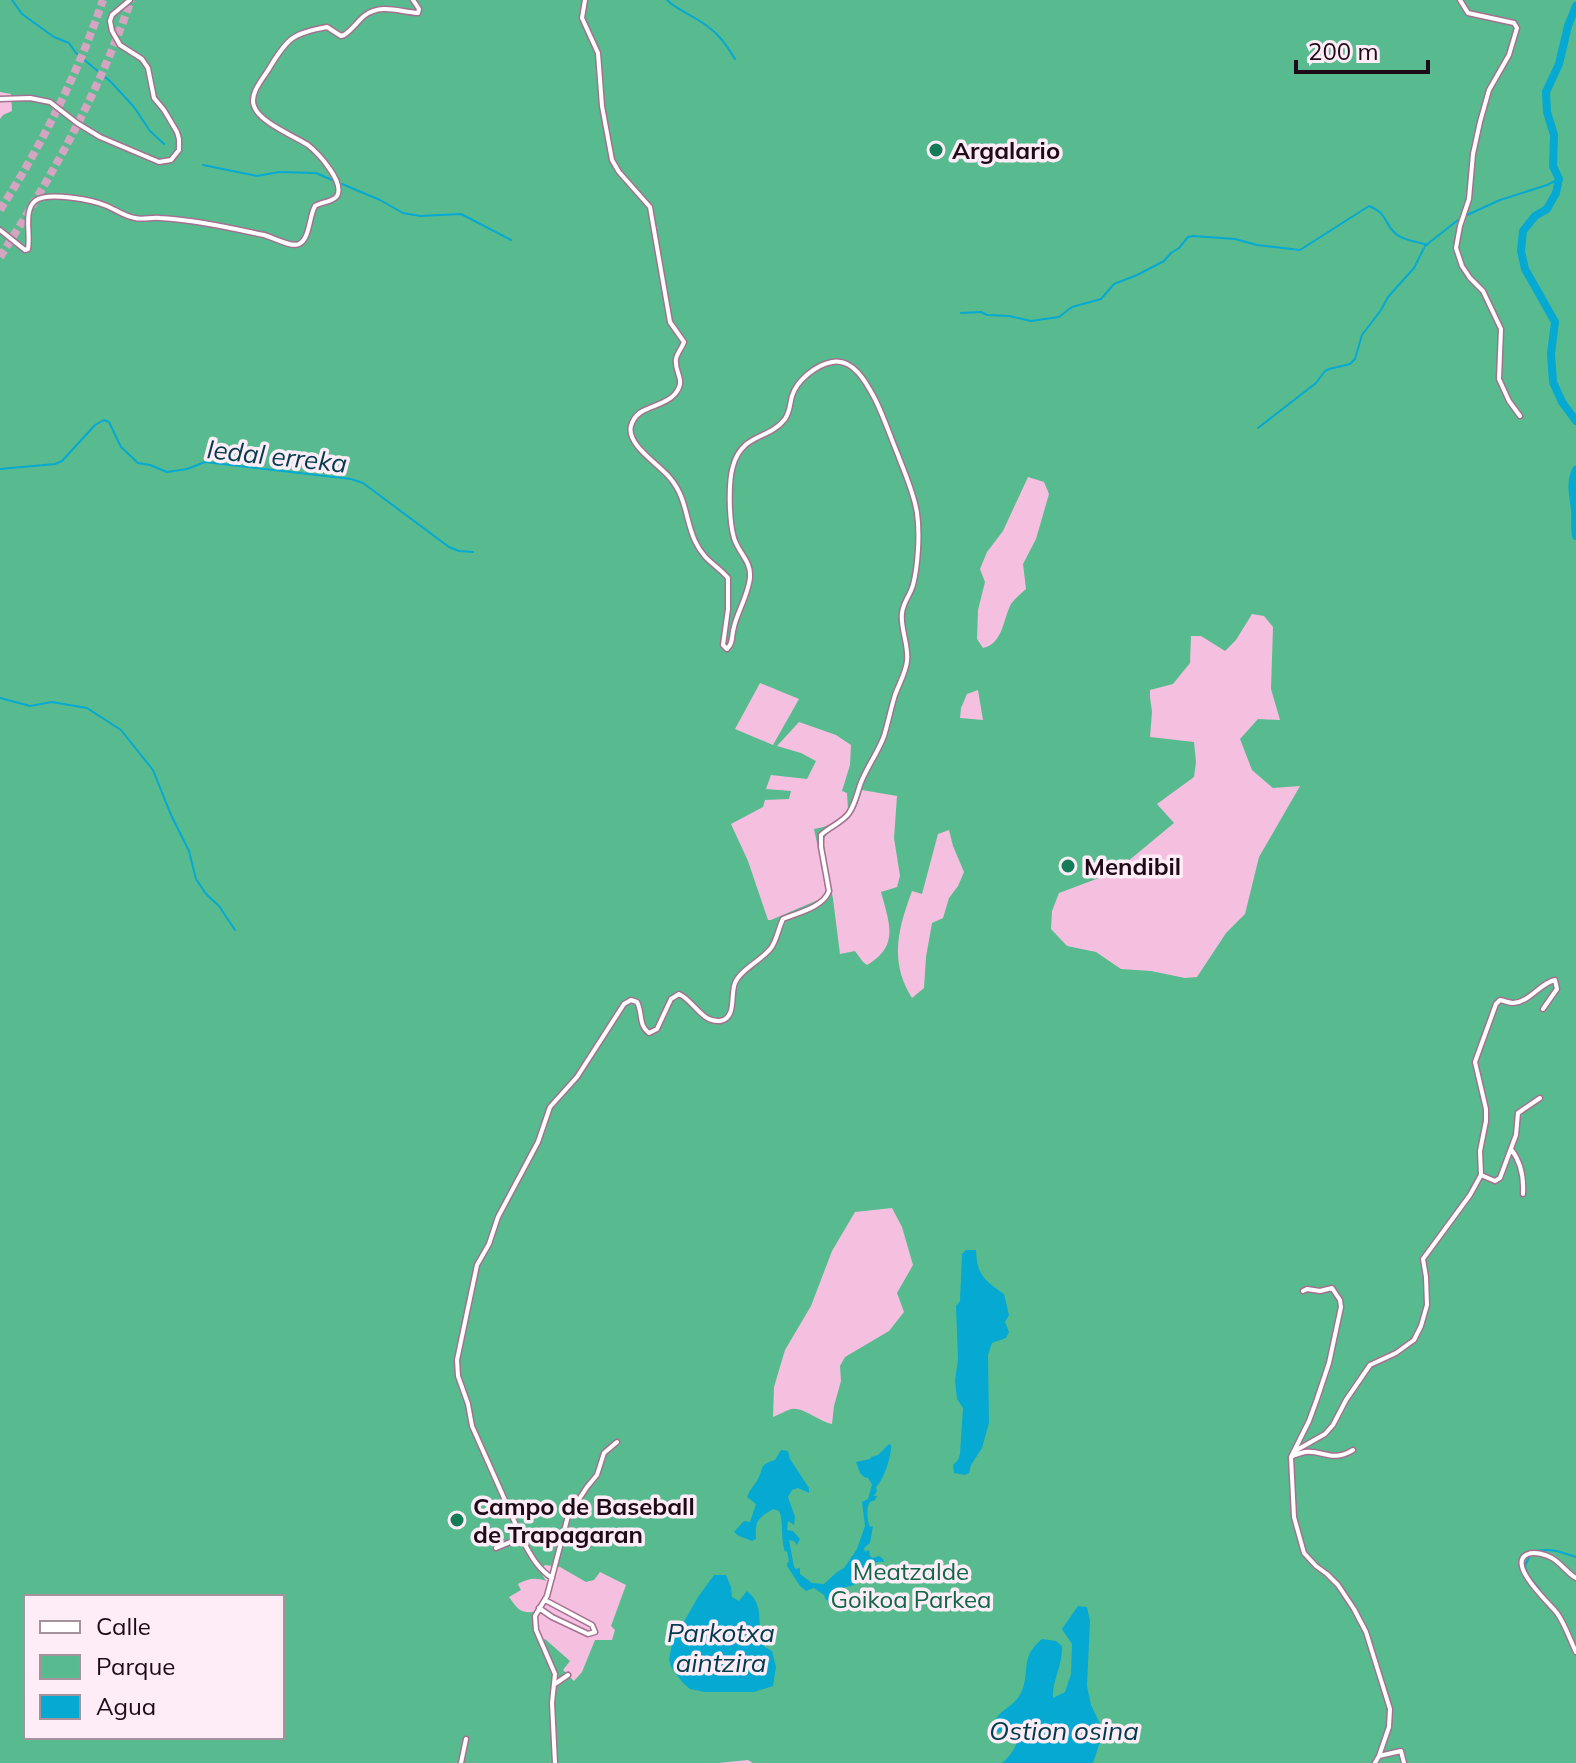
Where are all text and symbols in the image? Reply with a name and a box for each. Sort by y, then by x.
scale bar [1296,24,1428,74]
text: 200 m [1308,36,1379,66]
place label: Argalario [952,135,1060,165]
marker: Argalario [927,141,945,159]
water label: Iedal erreka [205,432,349,480]
place label: Mendibil [1084,851,1181,881]
marker: Mendibil [1059,857,1077,875]
place label: Campo de Baseball de Trapagaran [473,1491,695,1549]
marker: Campo de Baseball de Trapagaran [448,1511,466,1529]
park label: Meatzalde Goikoa Parkea [830,1556,992,1614]
legend [24,1595,284,1739]
text: Calle [96,1611,151,1641]
water label: Parkotxa aintzira [667,1616,775,1679]
text: Parque [96,1651,175,1681]
text: Agua [96,1691,156,1721]
water label: Ostion osina [989,1714,1139,1747]

